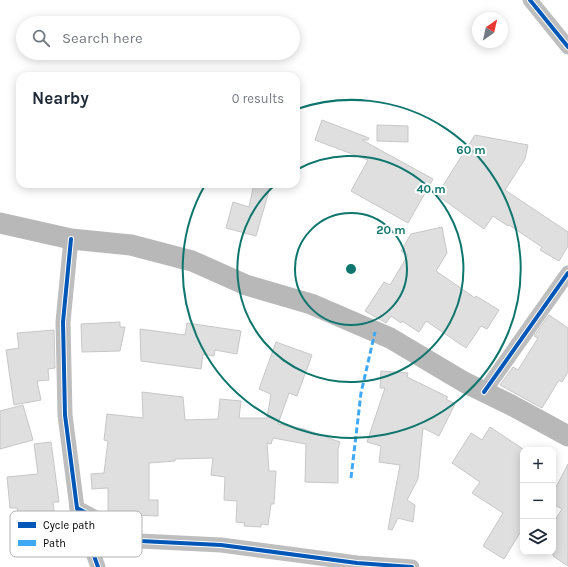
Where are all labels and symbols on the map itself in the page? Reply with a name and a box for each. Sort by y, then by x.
north arrow [472,12,508,48]
text: 60 m [456,143,486,157]
text: 40 m [416,182,446,196]
text: 20 m [376,223,406,237]
centre of rings [344,262,358,276]
legend [10,511,142,557]
text: Cycle path [43,519,95,532]
text: Path [43,537,66,550]

